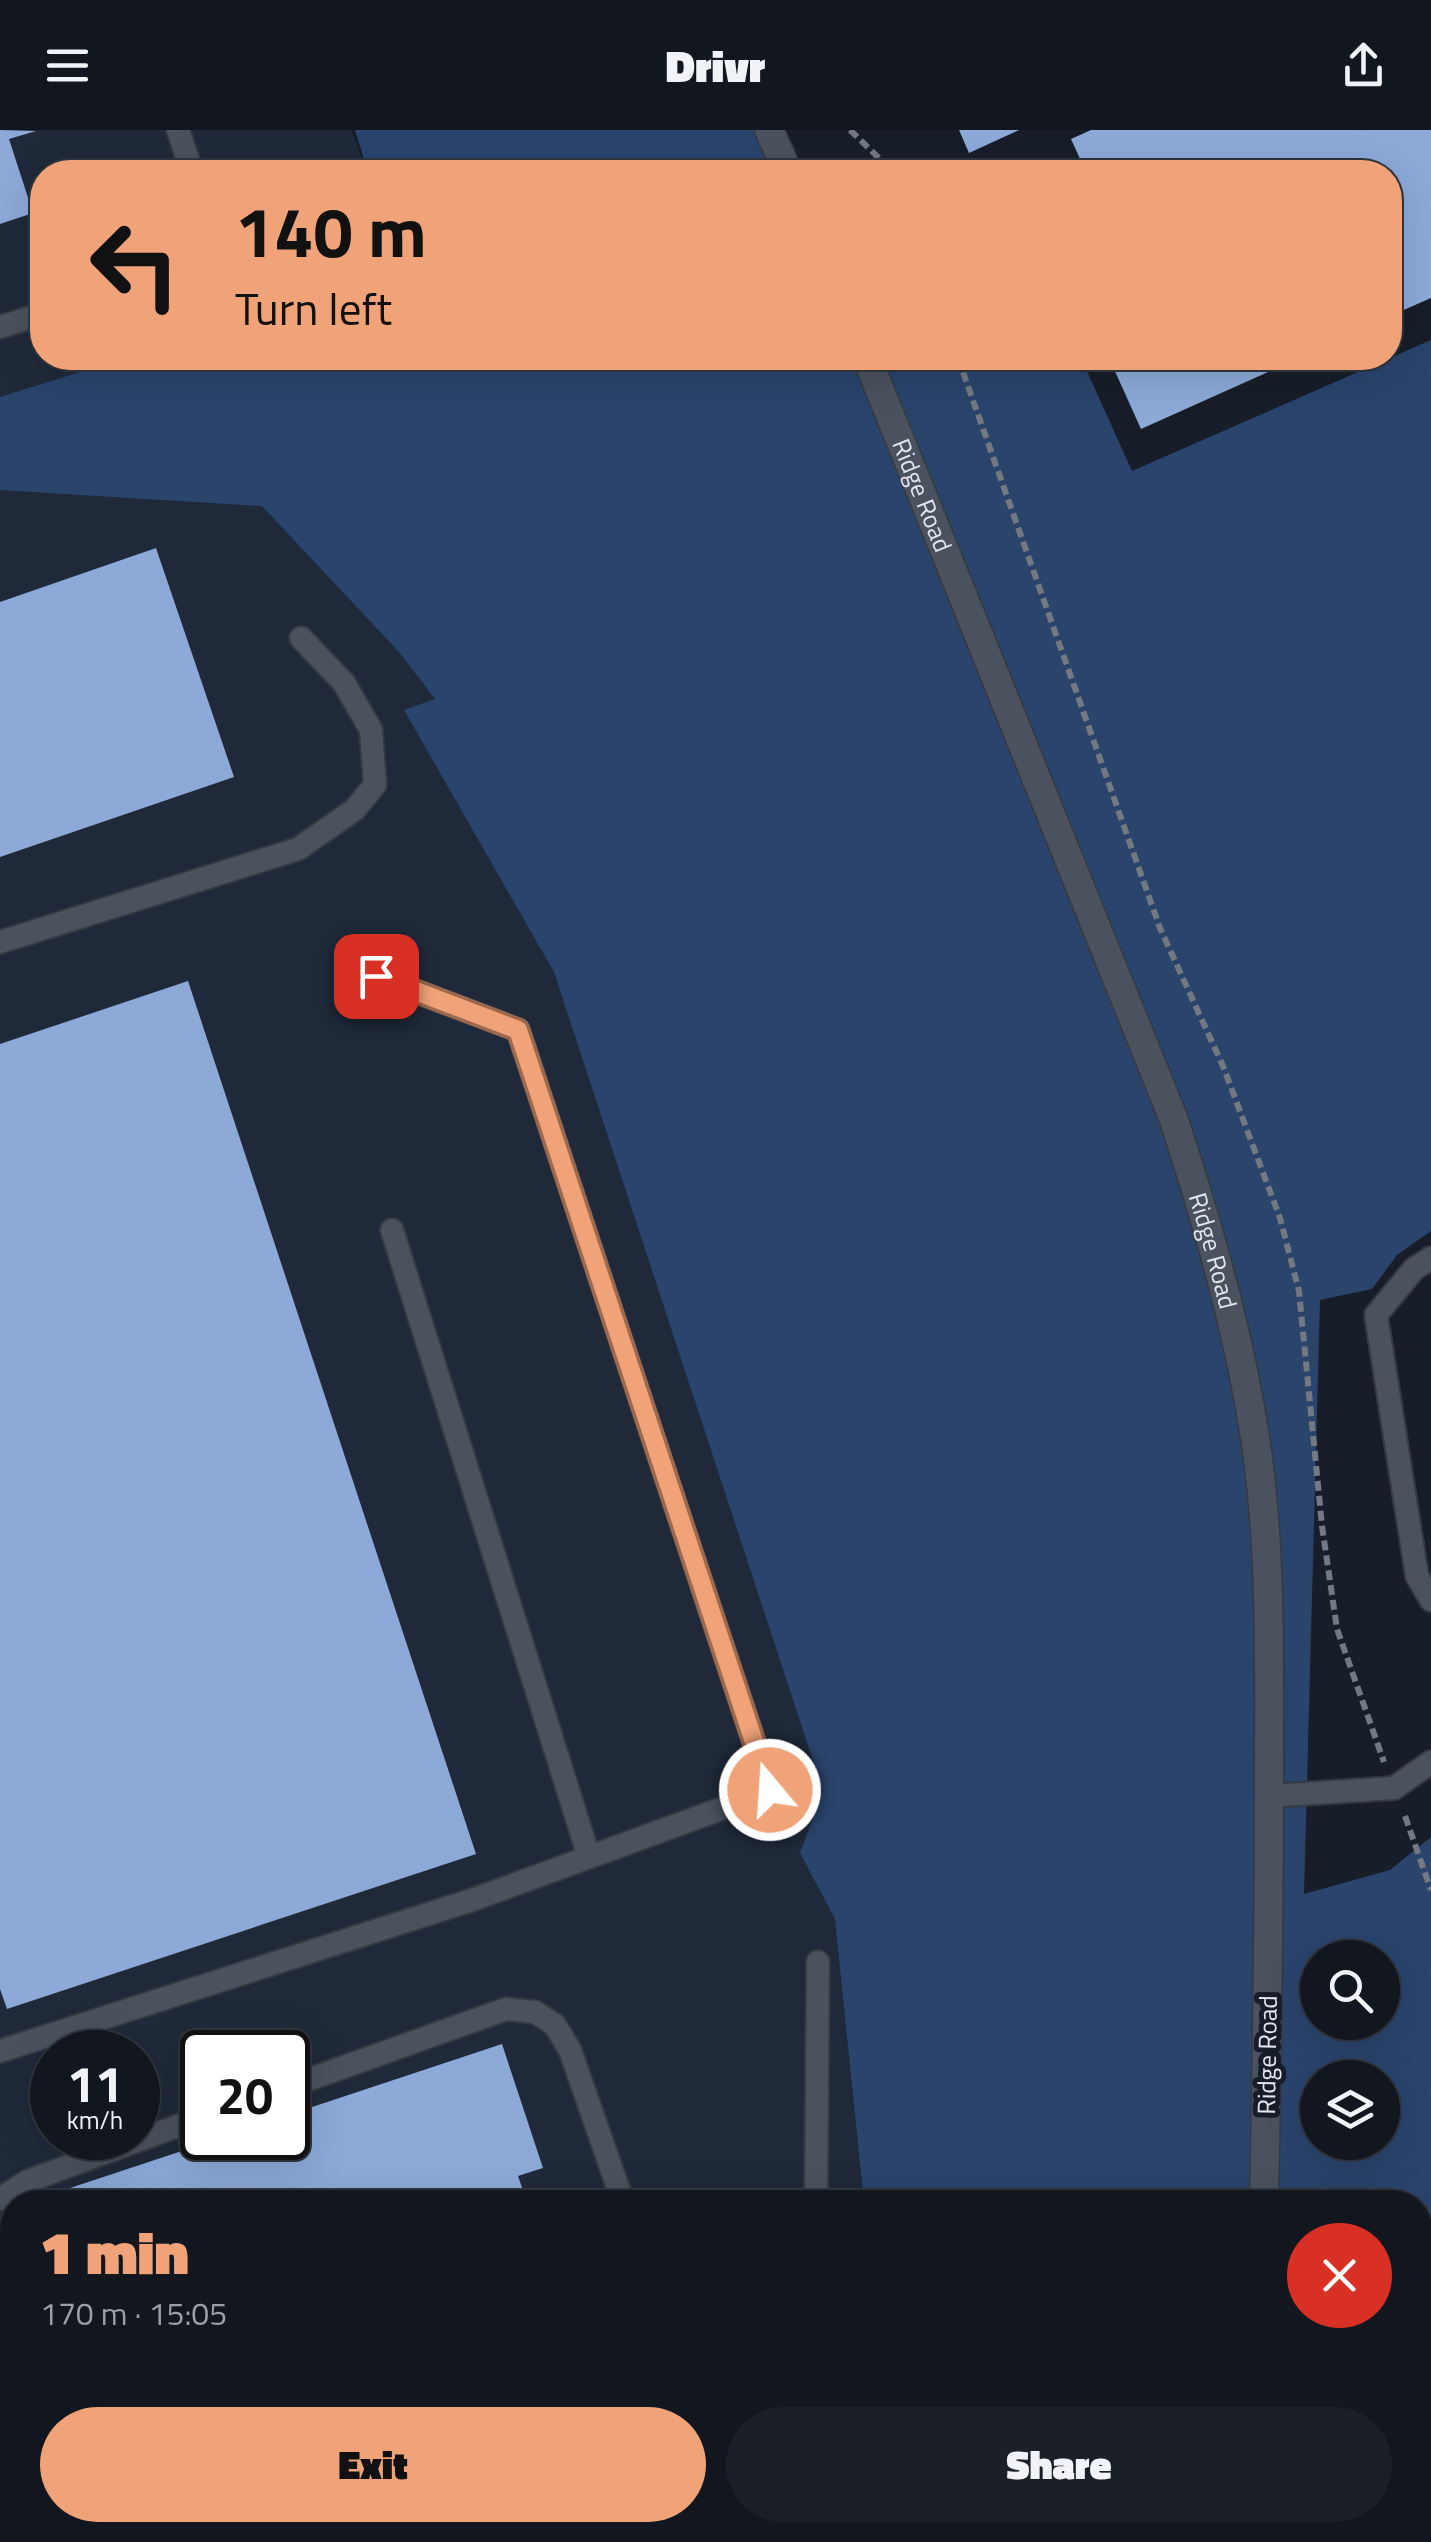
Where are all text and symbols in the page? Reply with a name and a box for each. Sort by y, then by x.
text: Drivr [666,31,765,99]
icon: menu [40,38,95,93]
icon: share [1336,38,1391,93]
text: 140 m [235,178,427,284]
icon: left [70,200,200,330]
text: Turn left [235,274,392,342]
street label: Ridge Road [882,433,962,558]
pin [334,934,419,1019]
icon: arrive [349,949,404,1004]
street label: Ridge Road [1179,1188,1247,1313]
position arrow [718,1738,822,1842]
map controls [1300,1940,1400,2160]
button: search [1300,1940,1400,2040]
street label: Ridge Road [1247,1995,1287,2115]
speed limit sign: 20 [180,2030,310,2160]
text: 11 [67,2045,123,2121]
button: layers [1300,2060,1400,2160]
text: km/h [67,2101,123,2139]
text: 1 min [40,2206,189,2297]
button: close [1287,2223,1392,2328]
text: 170 m · 15:05 [40,2289,227,2337]
button: Exit [40,2407,706,2522]
button: Share [726,2407,1392,2522]

